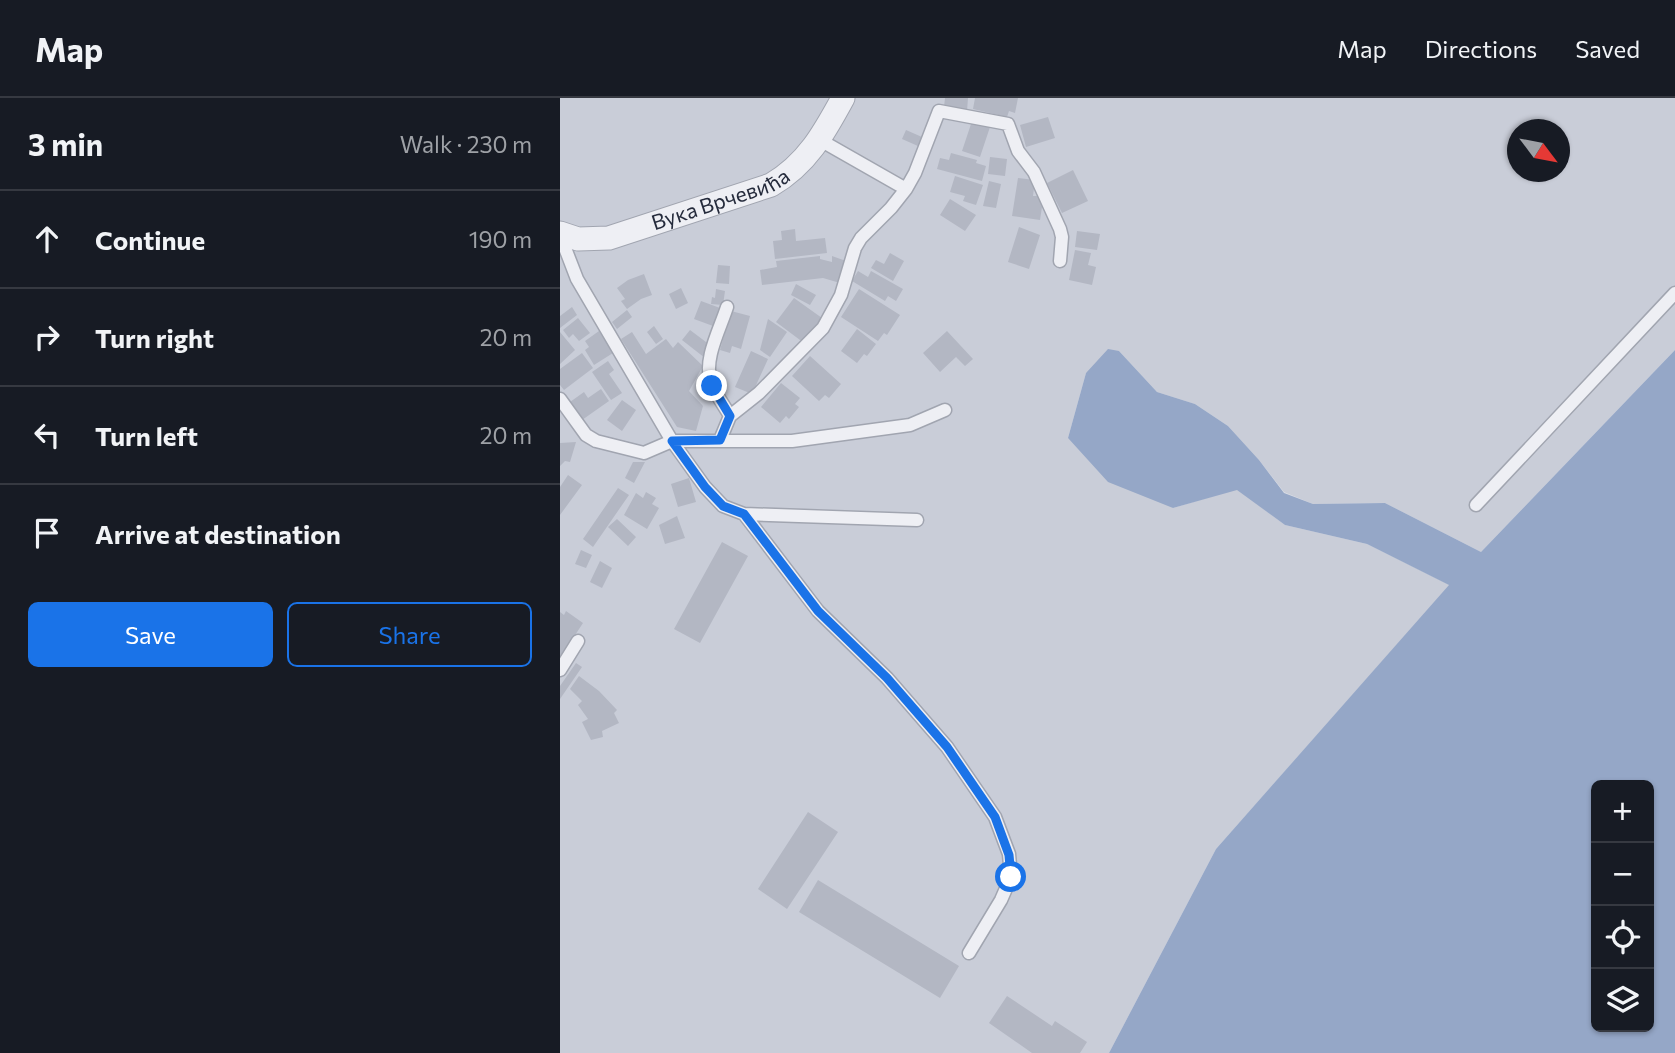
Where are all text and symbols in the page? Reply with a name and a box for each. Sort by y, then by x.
text: Map [35,28,103,69]
text: Map [1337,34,1387,63]
text: Directions [1425,34,1537,63]
text: Saved [1575,34,1640,63]
north arrow [1507,119,1570,182]
text: 3 min [28,125,103,162]
text: Walk · 230 m [400,130,532,158]
street label: Вука Врчевића [648,163,794,234]
icon: ahead [28,220,66,258]
text: Continue [95,224,205,255]
text: 190 m [469,225,532,253]
icon: right [28,318,66,356]
text: Turn right [95,322,214,353]
text: 20 m [480,323,532,351]
route end [696,370,727,401]
icon: left [28,416,66,454]
text: Turn left [95,420,198,451]
text: 20 m [480,421,532,449]
icon: arrive [28,514,66,552]
text: Arrive at destination [95,518,341,549]
button: Save [28,602,273,667]
button: Share [287,602,532,667]
map controls [1591,780,1654,1032]
button: + [1591,780,1654,843]
button: − [1591,843,1654,906]
route start [995,861,1026,892]
button: locate [1591,906,1654,969]
button: layers [1591,969,1654,1032]

